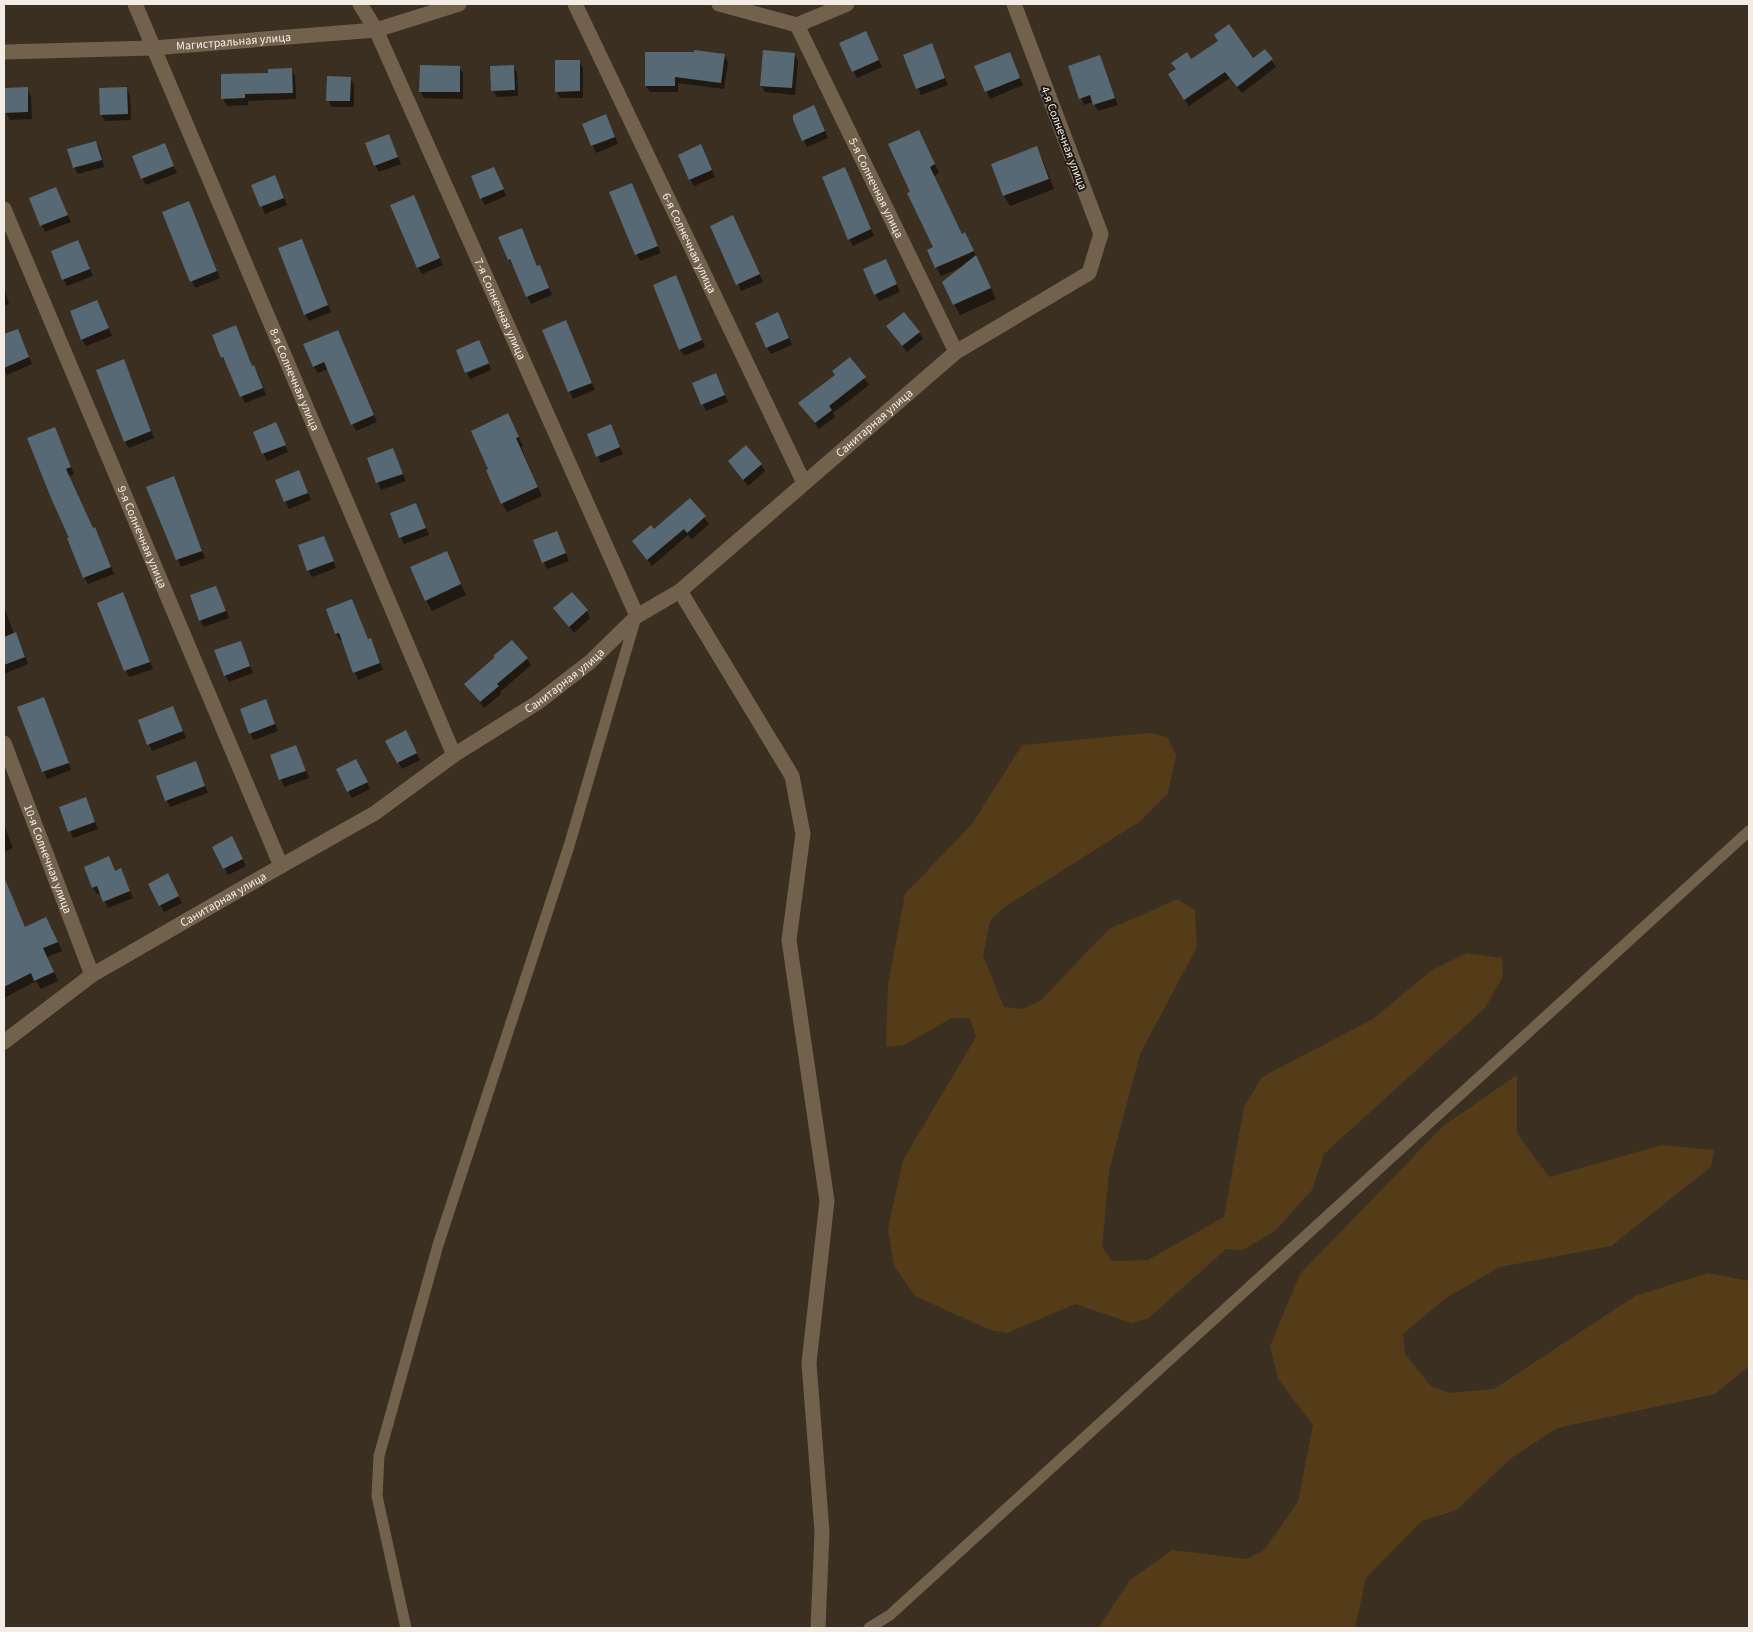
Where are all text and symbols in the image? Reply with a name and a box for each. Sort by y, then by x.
street label: Магистральная улица [176,29,292,55]
street label: 4-я Солнечная улица [1036,84,1091,192]
street label: 5-я Солнечная улица [844,135,907,241]
street label: 6-я Солнечная улица [658,190,720,296]
street label: 7-я Солнечная улица [470,256,530,363]
street label: 8-я Солнечная улица [265,326,323,434]
street label: Санитарная улица [832,385,917,462]
street label: 9-я Солнечная улица [113,483,171,591]
street label: Санитарная улица [521,644,608,718]
street label: 10-я Солнечная улица [19,802,76,916]
street label: Санитарная улица [177,868,270,931]

